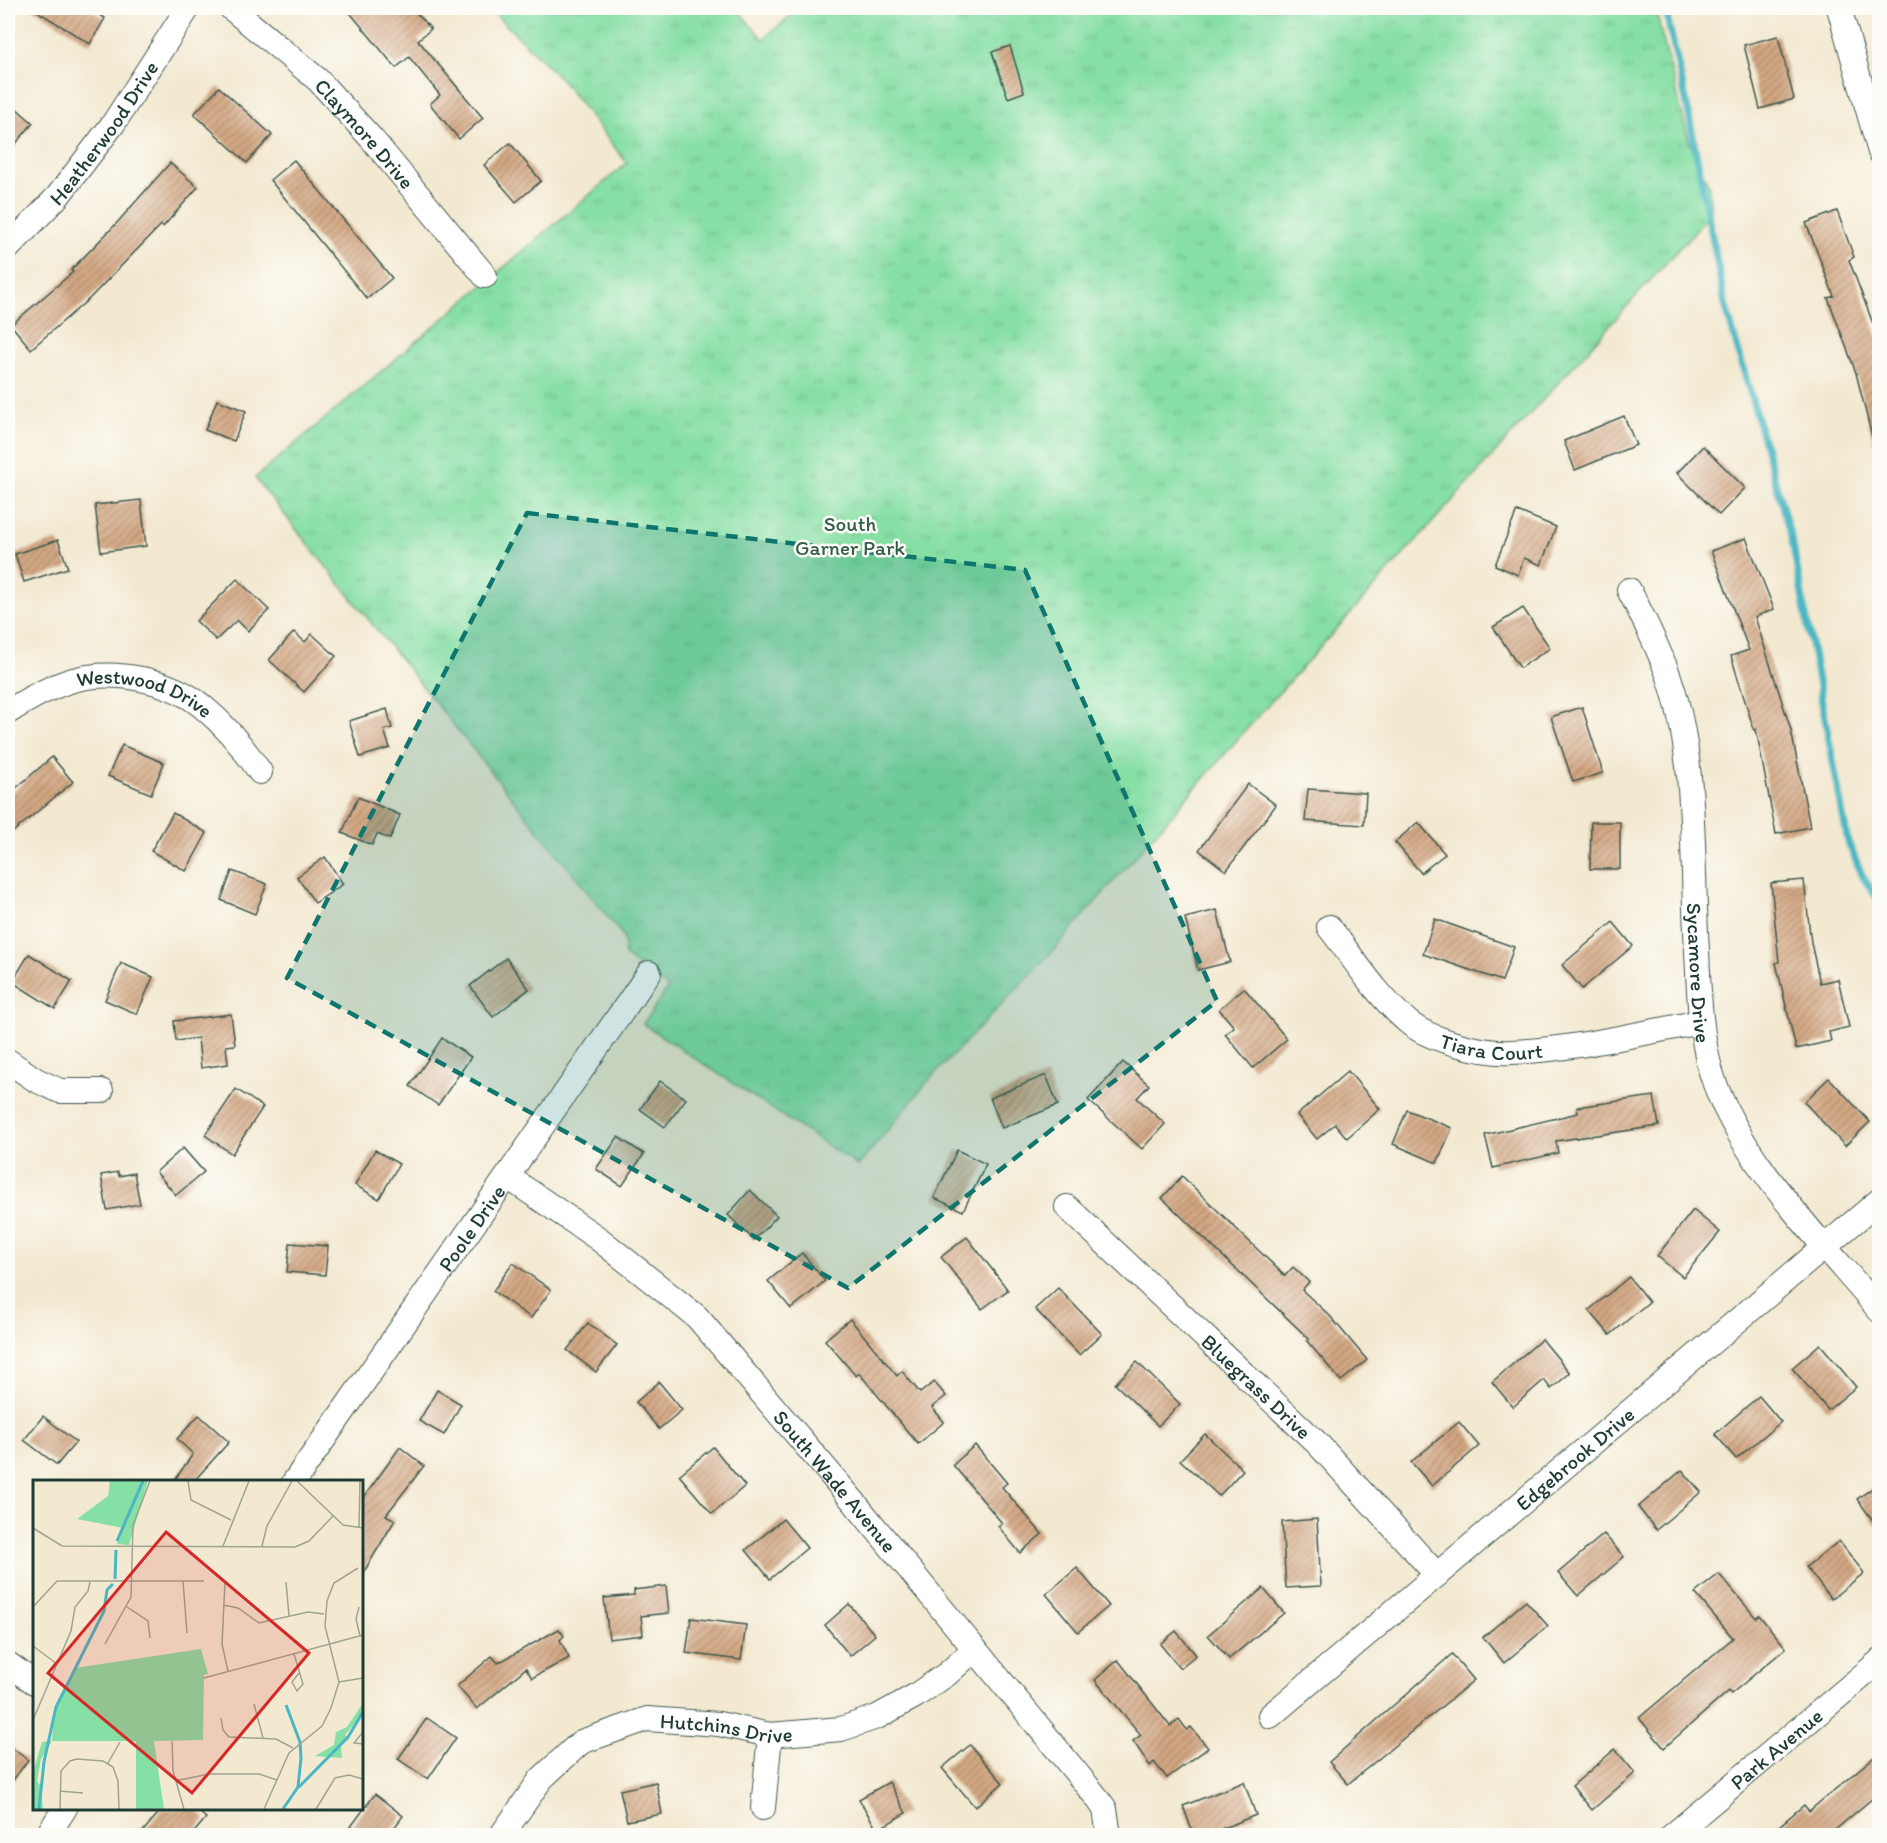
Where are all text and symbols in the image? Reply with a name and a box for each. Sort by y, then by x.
street label: Heatherwood Drive [44,56,163,210]
street label: Claymore Drive [310,73,420,194]
park label: South Garner Park [795,511,905,560]
street label: Westwood Drive [74,663,219,723]
street label: Sycamore Drive [1682,902,1717,1045]
street label: Tiara Court [1437,1028,1544,1065]
street label: Poole Drive [432,1180,510,1276]
street label: Bluegrass Drive [1197,1328,1317,1444]
street label: Edgebrook Drive [1510,1401,1639,1515]
street label: South Wade Avenue [769,1405,902,1557]
inset map [33,1480,363,1810]
street label: Park Avenue [1725,1703,1827,1794]
street label: Hutchins Drive [659,1707,793,1748]

